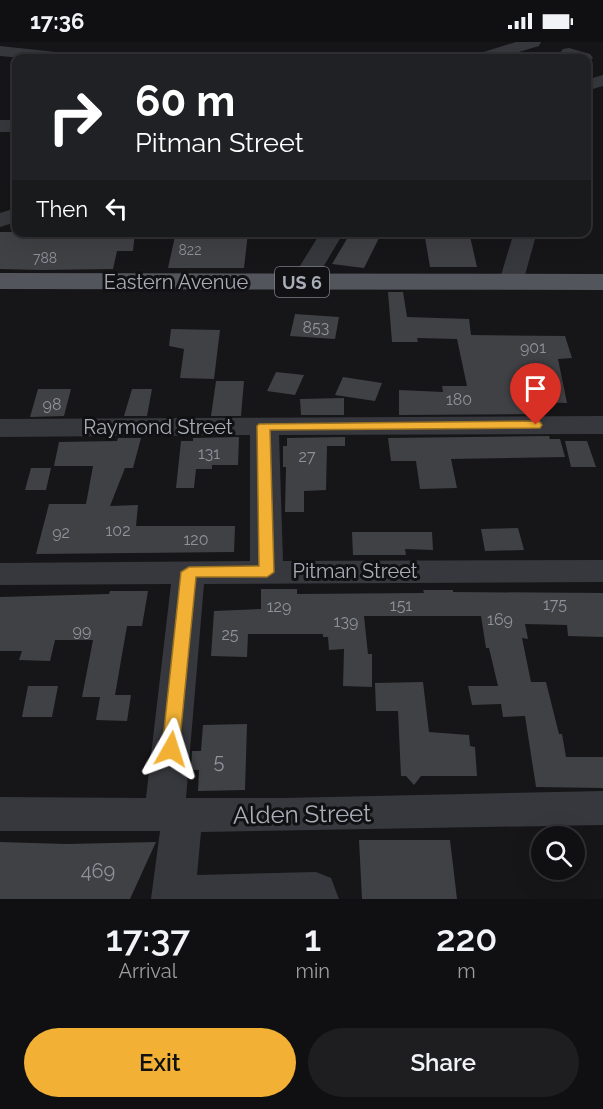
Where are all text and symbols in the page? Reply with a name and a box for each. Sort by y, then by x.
text: 17:36 [30,8,84,34]
text: 60 m [135,77,235,126]
icon: right [36,78,114,156]
text: Pitman Street [135,127,304,158]
icon: left [100,192,133,225]
text: Then [36,196,88,222]
house number: 822 [179,242,201,258]
house number: 788 [33,250,57,266]
road number: US 6 [275,267,329,297]
street label: Eastern Avenue [104,270,248,294]
house number: 853 [303,318,329,337]
house number: 901 [520,338,546,357]
pin [510,363,561,425]
icon: arrive [519,372,552,405]
house number: 180 [446,390,472,409]
house number: 98 [43,395,61,414]
street label: Raymond Street [83,415,233,439]
house number: 131 [198,444,220,463]
house number: 27 [299,447,316,466]
house number: 102 [106,521,130,540]
house number: 92 [52,523,70,542]
house number: 120 [184,530,208,549]
street label: Pitman Street [293,559,418,583]
house number: 175 [543,595,567,614]
house number: 151 [390,596,412,615]
house number: 129 [267,597,291,616]
house number: 169 [487,610,513,629]
house number: 139 [334,612,358,631]
house number: 99 [73,621,91,640]
house number: 25 [221,625,239,644]
position arrow [139,717,203,781]
house number: 5 [214,749,225,773]
street label: Alden Street [233,798,371,830]
map controls [531,826,585,880]
button: search [531,826,585,880]
house number: 469 [81,859,115,883]
text: 17:37 [106,917,190,959]
text: 1 [304,917,321,959]
text: 220 [436,917,497,959]
text: Arrival [118,959,177,983]
text: min [296,959,330,983]
text: m [457,959,476,983]
button: Exit [24,1028,296,1097]
button: Share [308,1028,579,1097]

